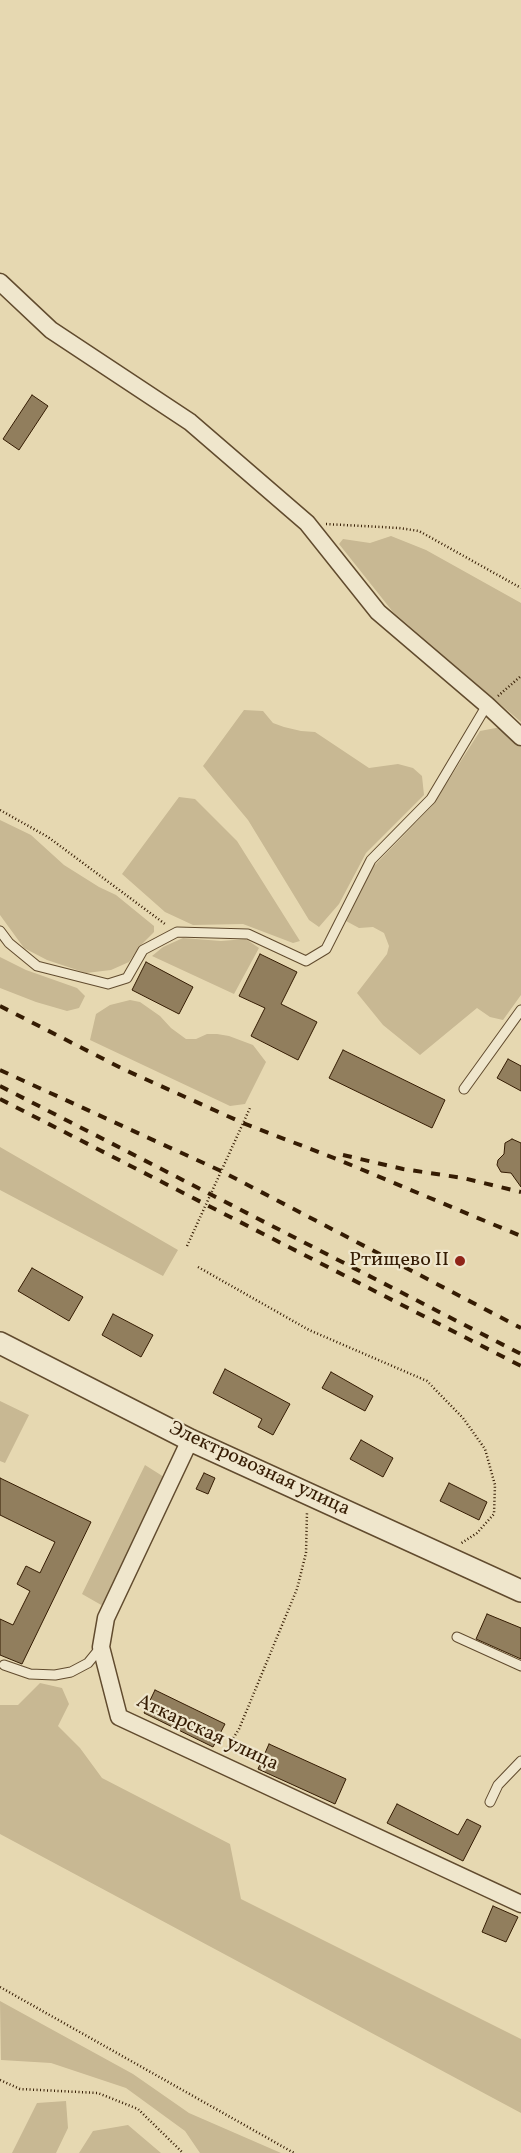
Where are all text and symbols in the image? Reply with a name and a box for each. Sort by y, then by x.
place label: Ртищево II [349,1249,449,1273]
marker: Ртищево II [453,1254,467,1268]
street label: Электровозная улица [165,1417,353,1523]
street label: Аткарская улица [132,1691,282,1777]

